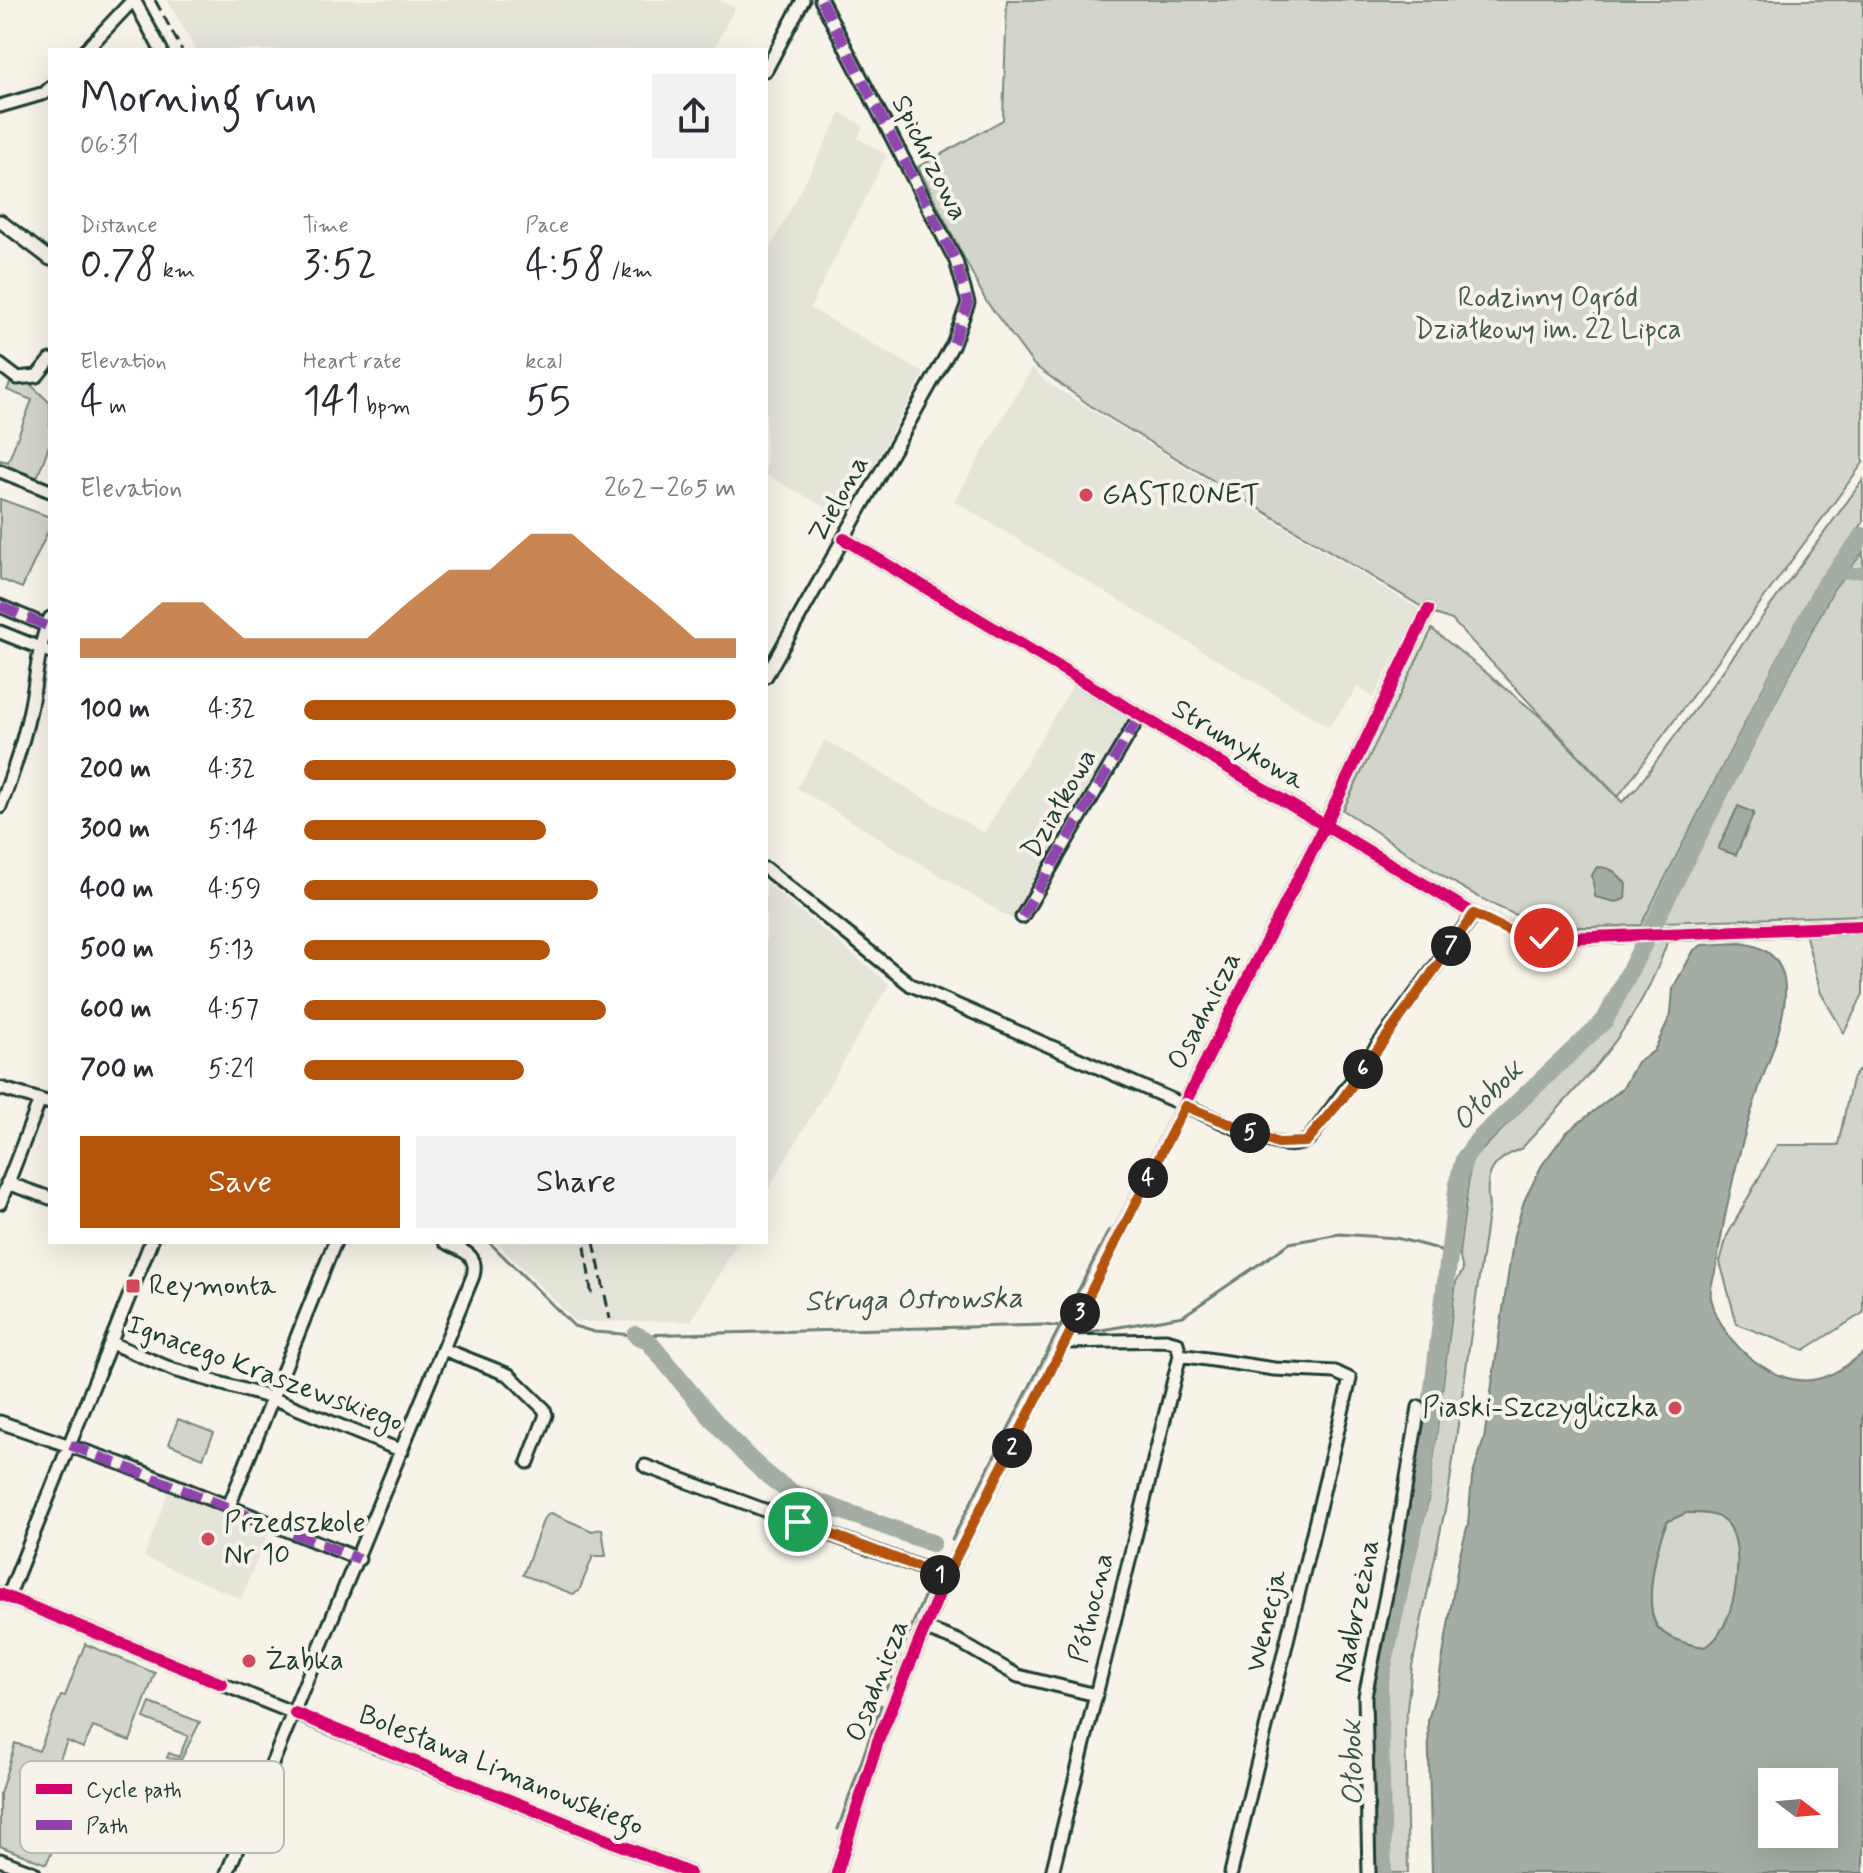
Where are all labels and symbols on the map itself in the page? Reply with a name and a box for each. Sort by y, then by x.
street label: Spichrzowa [882,89,976,227]
park label: Rodzinny Ogród Działkowy im. 22 Lipca [1415,280,1681,349]
street label: Zielona [800,449,878,549]
place label: GASTRONET [1102,477,1260,514]
marker: GASTRONET [1077,486,1095,504]
street label: Strumykowa [1165,691,1312,799]
street label: Działkowa [1014,742,1106,866]
pin [1510,904,1578,972]
pin: 7 [1431,926,1471,966]
street label: Osadnicza [1159,945,1251,1077]
pin: 6 [1343,1049,1383,1089]
water label: Ołobok [1444,1051,1533,1140]
pin: 5 [1230,1113,1270,1153]
pin: 4 [1128,1158,1168,1198]
place label: Reymonta [149,1268,276,1305]
marker: Reymonta [124,1277,142,1295]
water label: Struga Ostrowska [804,1279,1024,1322]
pin: 3 [1060,1293,1100,1333]
street label: Ignacego Kraszewskiego [121,1307,408,1443]
place label: Piaski-Szczygliczka [1422,1390,1659,1429]
marker: Piaski-Szczygliczka [1666,1399,1684,1417]
pin: 2 [992,1428,1032,1468]
pin [764,1488,832,1556]
place label: Przedszkole Nr 10 [224,1505,366,1574]
marker: Przedszkole Nr 10 [199,1530,217,1548]
street label: Nadbrzeżna [1325,1536,1389,1686]
street label: Północna [1061,1549,1123,1667]
pin: 1 [920,1555,960,1595]
street label: Wenecja [1237,1566,1297,1676]
street label: Osadnicza [838,1614,918,1748]
place label: Żabka [265,1643,344,1680]
marker: Żabka [240,1652,258,1670]
street label: Bolesława Limanowskiego [352,1697,649,1848]
water label: Ołobok [1333,1718,1373,1807]
legend [20,1761,284,1853]
north arrow [1758,1768,1838,1848]
text: Cycle path [86,1777,182,1805]
text: Path [86,1813,128,1841]

